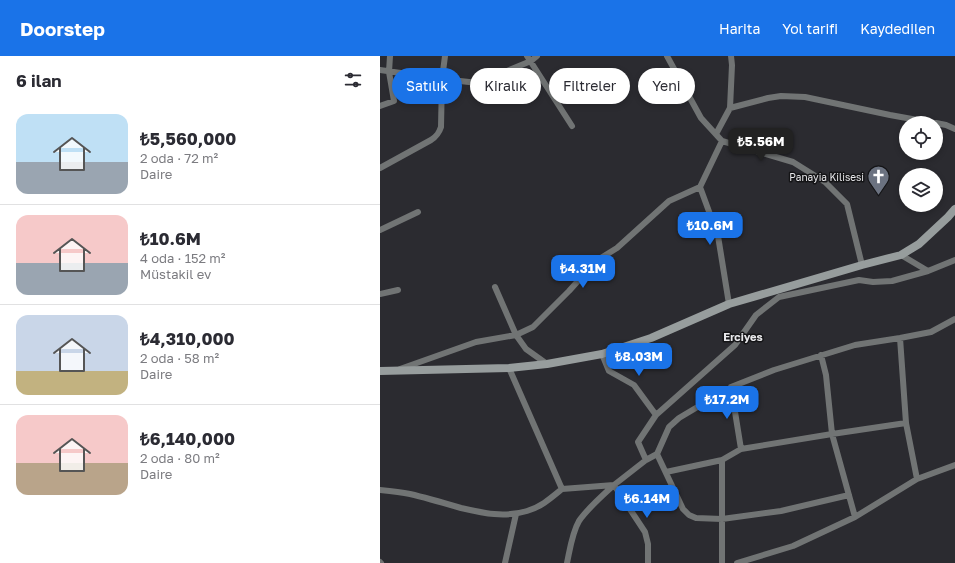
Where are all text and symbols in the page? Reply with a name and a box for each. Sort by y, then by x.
text: Doorstep [20,17,105,40]
text: Harita [719,20,760,37]
text: Yol tarifi [782,20,838,37]
text: Kaydedilen [860,20,935,37]
chip: Satılık [392,68,462,104]
chip: Kiralık [470,68,541,104]
chip: Filtreler [549,68,630,104]
chip: Yeni [638,68,695,104]
icon: filters [342,69,364,91]
text: 6 ilan [16,70,62,91]
map controls [899,116,943,212]
button: locate [899,116,943,160]
text: ₺5,560,000 [140,128,236,149]
pin: ₺5.56M [728,128,794,162]
icon: home [48,130,96,178]
text: ₺5.56M [737,133,785,149]
text: 2 oda · 72 m² [140,150,218,166]
church icon: Panayia Kilisesi [866,164,892,197]
text: Daire [140,166,172,182]
button: layers [899,168,943,212]
place label: Panayia Kilisesi [789,171,864,183]
pin: ₺10.6M [677,212,743,246]
text: ₺10.6M [687,217,733,233]
text: ₺10.6M [140,228,201,249]
icon: home [48,231,96,279]
text: 4 oda · 152 m² [140,250,226,266]
pin: ₺4.31M [550,255,616,289]
text: ₺4.31M [560,260,606,276]
text: Müstakil ev [140,266,211,282]
text: ₺4,310,000 [140,328,235,349]
district label: Erciyes [723,330,763,343]
icon: home [48,331,96,379]
pin: ₺8.03M [606,343,672,377]
text: ₺8.03M [615,348,663,364]
text: 2 oda · 58 m² [140,350,219,366]
text: Daire [140,366,172,382]
pin: ₺17.2M [694,386,760,420]
text: ₺17.2M [705,391,749,407]
text: ₺6,140,000 [140,428,235,449]
icon: home [48,431,96,479]
text: 2 oda · 80 m² [140,450,220,466]
text: Daire [140,466,172,482]
pin: ₺6.14M [614,485,680,519]
text: ₺6.14M [624,490,670,506]

